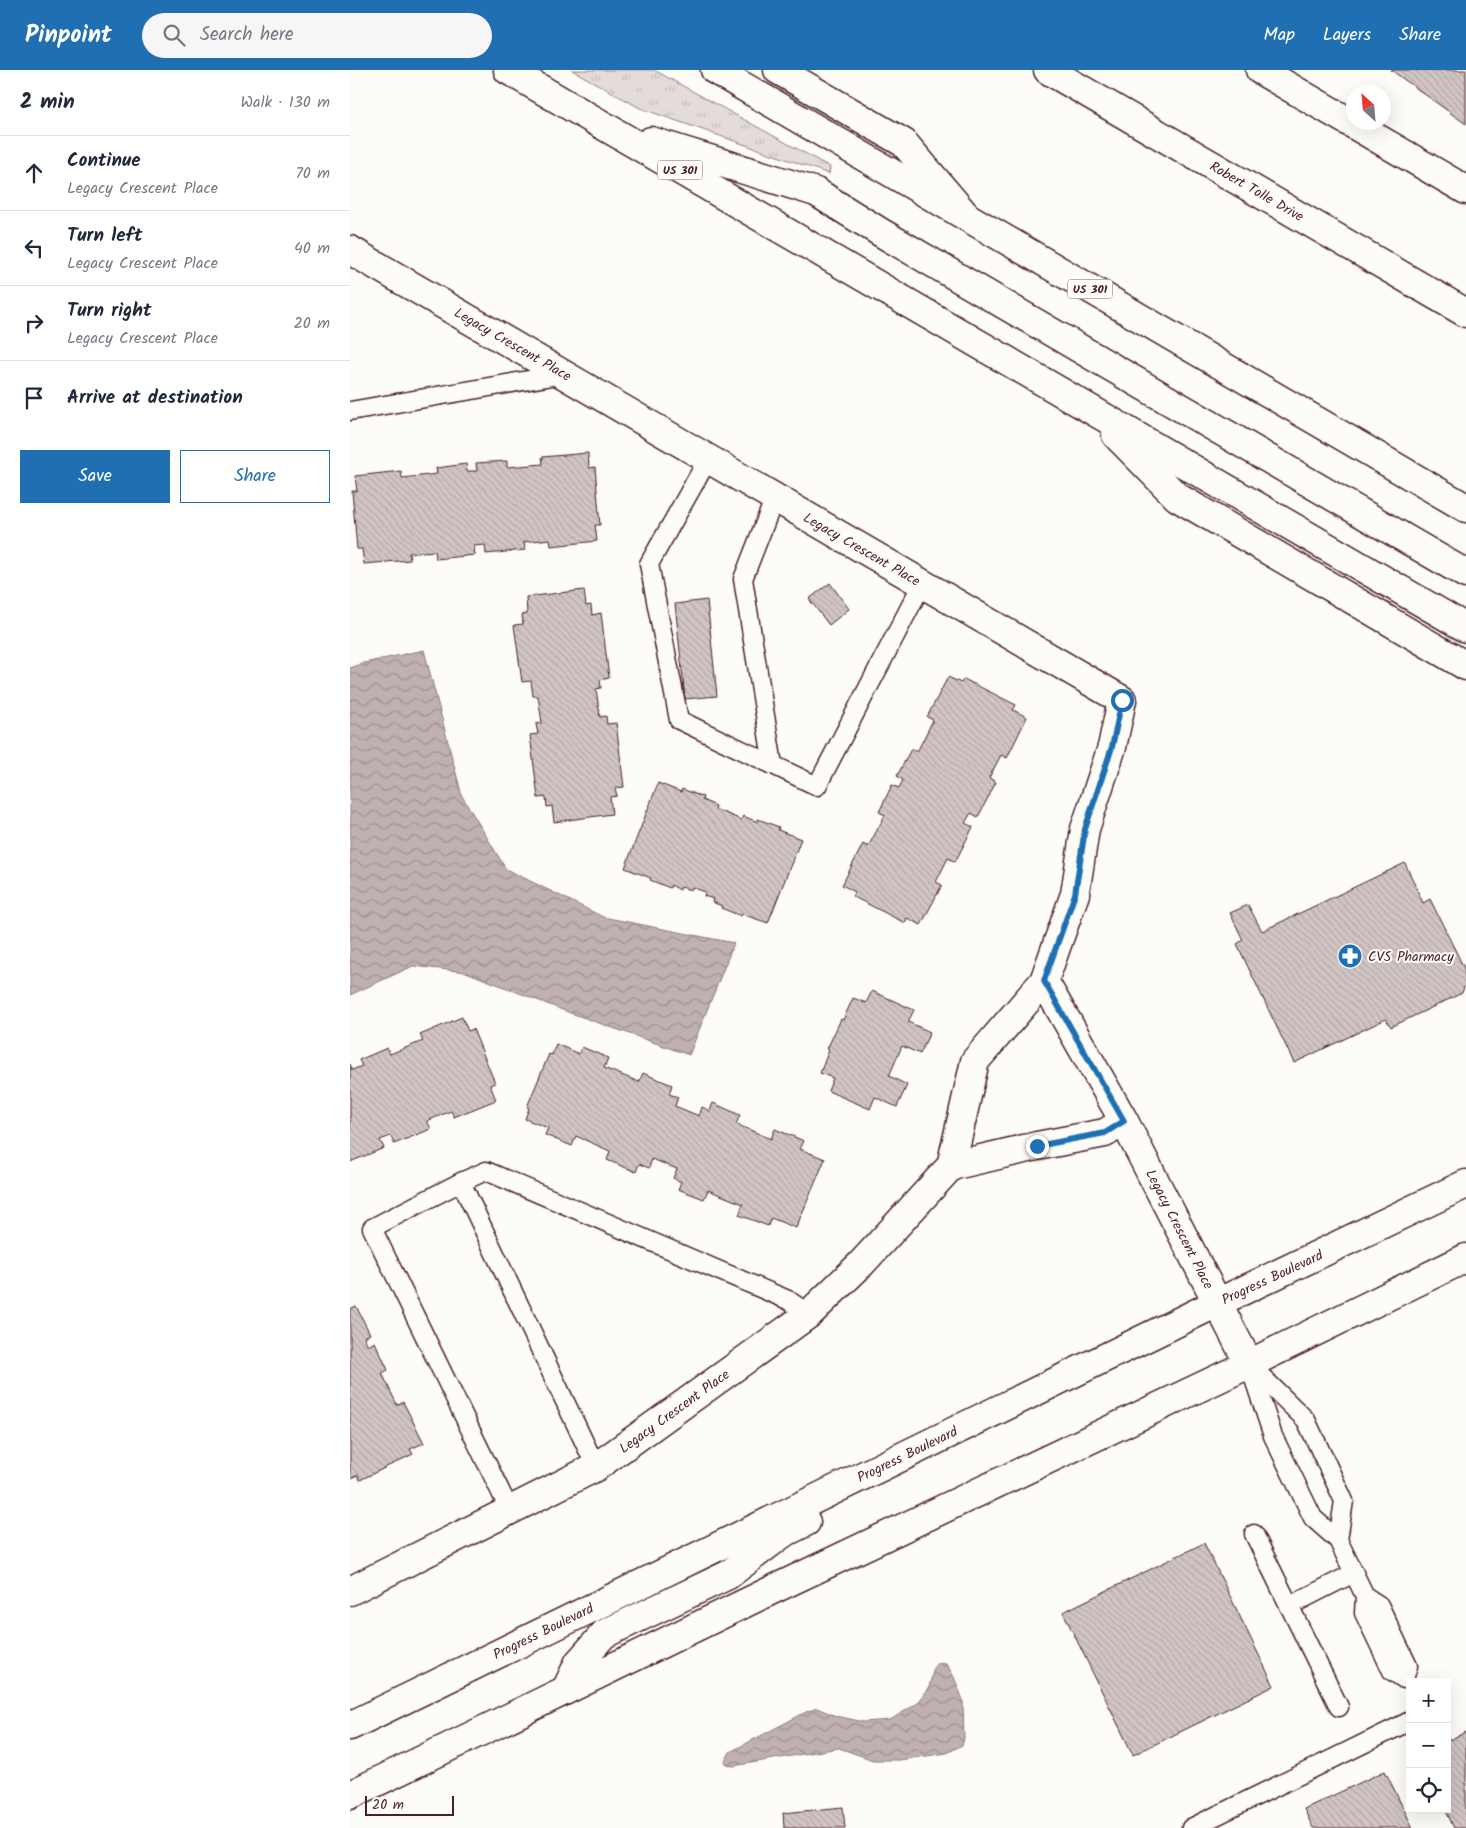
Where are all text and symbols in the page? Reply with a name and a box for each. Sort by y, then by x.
search box [142,13,492,58]
text: Pinpoint [25,16,112,55]
text: Search here [200,20,294,50]
icon: search [160,21,188,49]
text: Map [1264,21,1295,50]
text: Layers [1323,21,1371,50]
text: Share [1399,21,1441,50]
north arrow [1346,85,1391,130]
text: 2 min [20,86,75,119]
text: Walk · 130 m [241,90,330,115]
text: Continue [67,146,140,176]
street label: Robert Tolle Drive [1205,156,1308,228]
icon: ahead [20,159,48,187]
road number: US 301 [658,160,702,180]
text: 70 m [295,161,330,186]
text: Legacy Crescent Place [67,176,218,201]
text: Turn left [67,221,142,251]
icon: left [20,234,48,262]
text: 40 m [294,236,330,261]
text: Legacy Crescent Place [67,251,218,276]
road number: US 301 [1068,280,1112,298]
text: Turn right [67,296,152,326]
street label: Legacy Crescent Place [450,302,576,388]
icon: right [20,309,48,337]
text: 20 m [294,311,330,336]
text: Legacy Crescent Place [67,326,218,351]
text: Arrive at destination [67,383,243,413]
icon: arrive [20,384,48,412]
button: Save [20,450,170,503]
button: Share [180,450,330,503]
street label: Legacy Crescent Place [799,507,925,593]
route start [1111,689,1134,712]
pharmacy icon: CVS Pharmacy [1337,943,1363,969]
place label: CVS Pharmacy [1368,946,1454,968]
route end [1026,1135,1049,1158]
street label: Legacy Crescent Place [1139,1166,1219,1294]
street label: Progress Boulevard [1218,1244,1328,1311]
street label: Legacy Crescent Place [615,1364,735,1460]
street label: Progress Boulevard [853,1421,962,1489]
street label: Progress Boulevard [489,1598,598,1666]
map controls [1406,1678,1451,1813]
button: + [1406,1678,1451,1723]
button: − [1406,1723,1451,1768]
button: locate [1406,1768,1451,1813]
scale bar [365,1793,454,1816]
text: 20 m [372,1794,404,1816]

